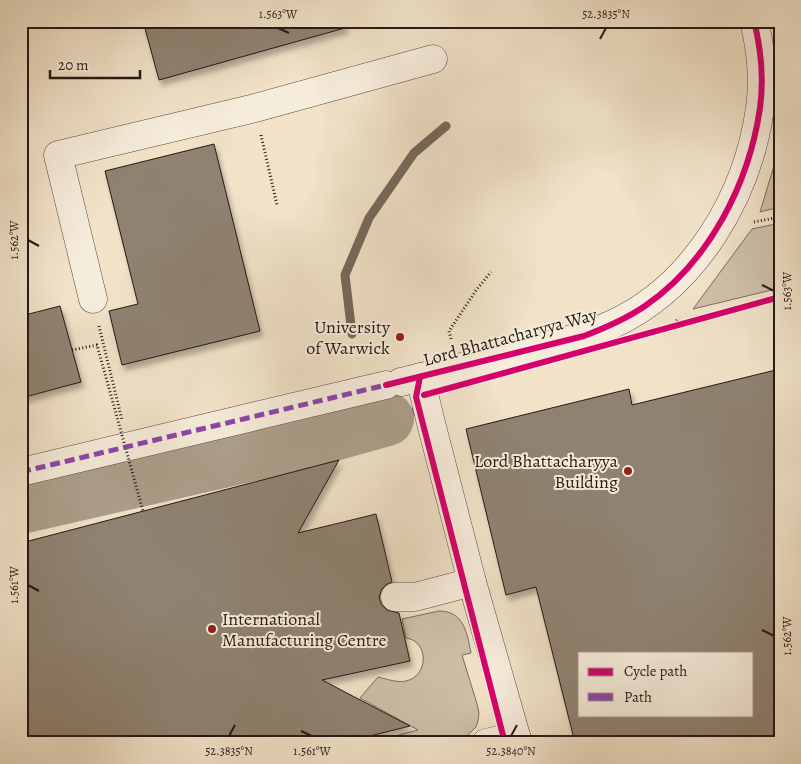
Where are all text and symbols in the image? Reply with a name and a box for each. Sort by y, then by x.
text: 1.563°W [259,6,298,22]
text: 52.3835°N [582,6,630,22]
scale bar [50,48,140,80]
text: 20 m [58,55,89,75]
text: 1.562°W [6,220,22,259]
text: 1.563°W [779,271,795,310]
street label: Lord Bhattacharyya Way [420,302,600,372]
place label: University of Warwick [306,315,391,360]
marker: University of Warwick [394,331,406,343]
place label: Lord Bhattacharyya Building [474,449,619,494]
marker: Lord Bhattacharyya Building [622,465,634,477]
text: 1.561°W [6,565,22,604]
place label: International Manufacturing Centre [222,607,386,652]
text: 1.562°W [779,616,795,655]
marker: International Manufacturing Centre [206,623,218,635]
legend [578,652,754,716]
text: Cycle path [624,661,687,681]
text: Path [624,687,652,707]
text: 52.3835°N [205,743,253,759]
text: 1.561°W [293,743,332,759]
text: 52.3840°N [486,743,536,759]

